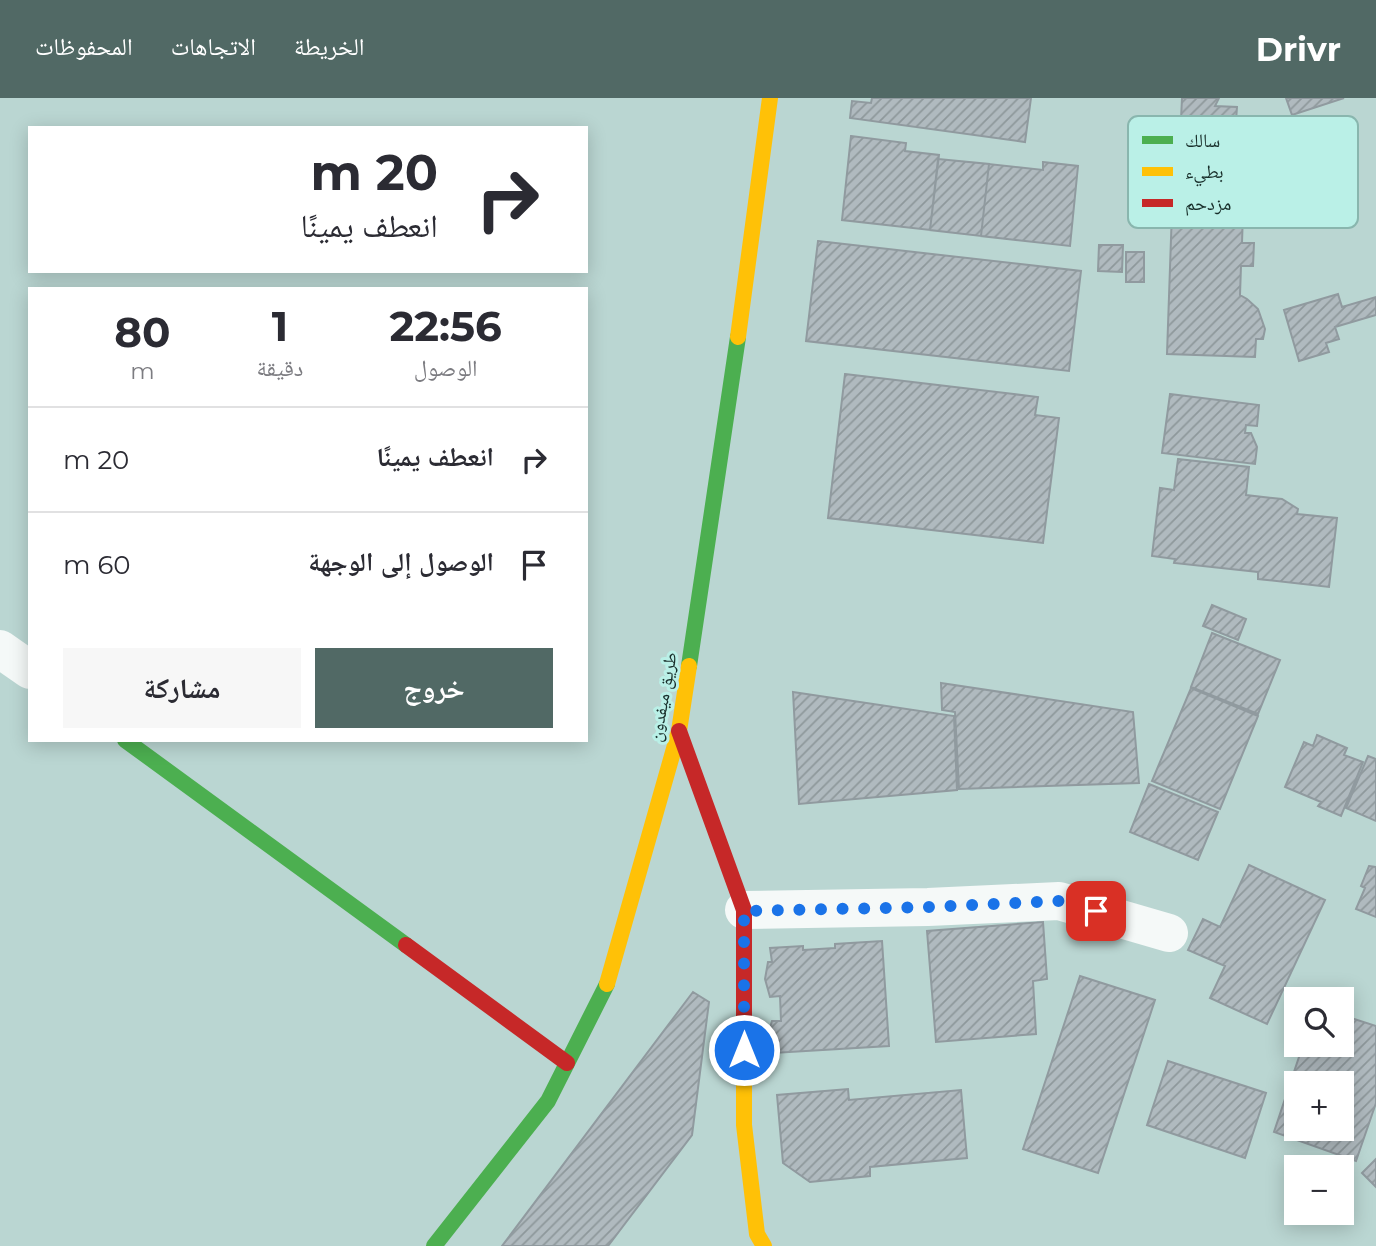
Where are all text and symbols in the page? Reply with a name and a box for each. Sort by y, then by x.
text: Drivr [1256,29,1341,69]
text: المحفوظات [35,32,133,61]
text: الاتجاهات [171,32,256,61]
text: الخريطة [294,32,365,61]
legend [1128,116,1358,228]
text: سالك [1185,129,1220,152]
text: 20 m [311,143,438,202]
icon: right [462,154,553,245]
text: بطيء [1185,160,1224,187]
text: مزدحم [1185,192,1231,216]
text: انعطف يمينًا [301,206,438,245]
text: 1 [272,300,288,352]
text: 22:56 [390,300,502,352]
text: 80 [114,306,170,358]
text: دقيقة [257,354,303,382]
text: الوصول [414,354,478,382]
text: m [130,357,155,385]
text: انعطف يمينًا [376,441,494,473]
icon: right [515,441,553,479]
text: 20 m [63,444,129,476]
text: الوصول إلى الوجهة [308,546,494,578]
icon: arrive [515,546,553,584]
text: 60 m [63,549,130,581]
button: مشاركة [63,648,301,728]
button: خروج [315,648,553,728]
street label: طريق ميفدون [644,650,682,744]
pin [1066,881,1126,941]
icon: arrive [1077,892,1115,930]
map controls [1284,987,1354,1225]
button: search [1284,987,1354,1057]
position arrow [707,1013,781,1087]
button: + [1284,1071,1354,1141]
button: − [1284,1155,1354,1225]

